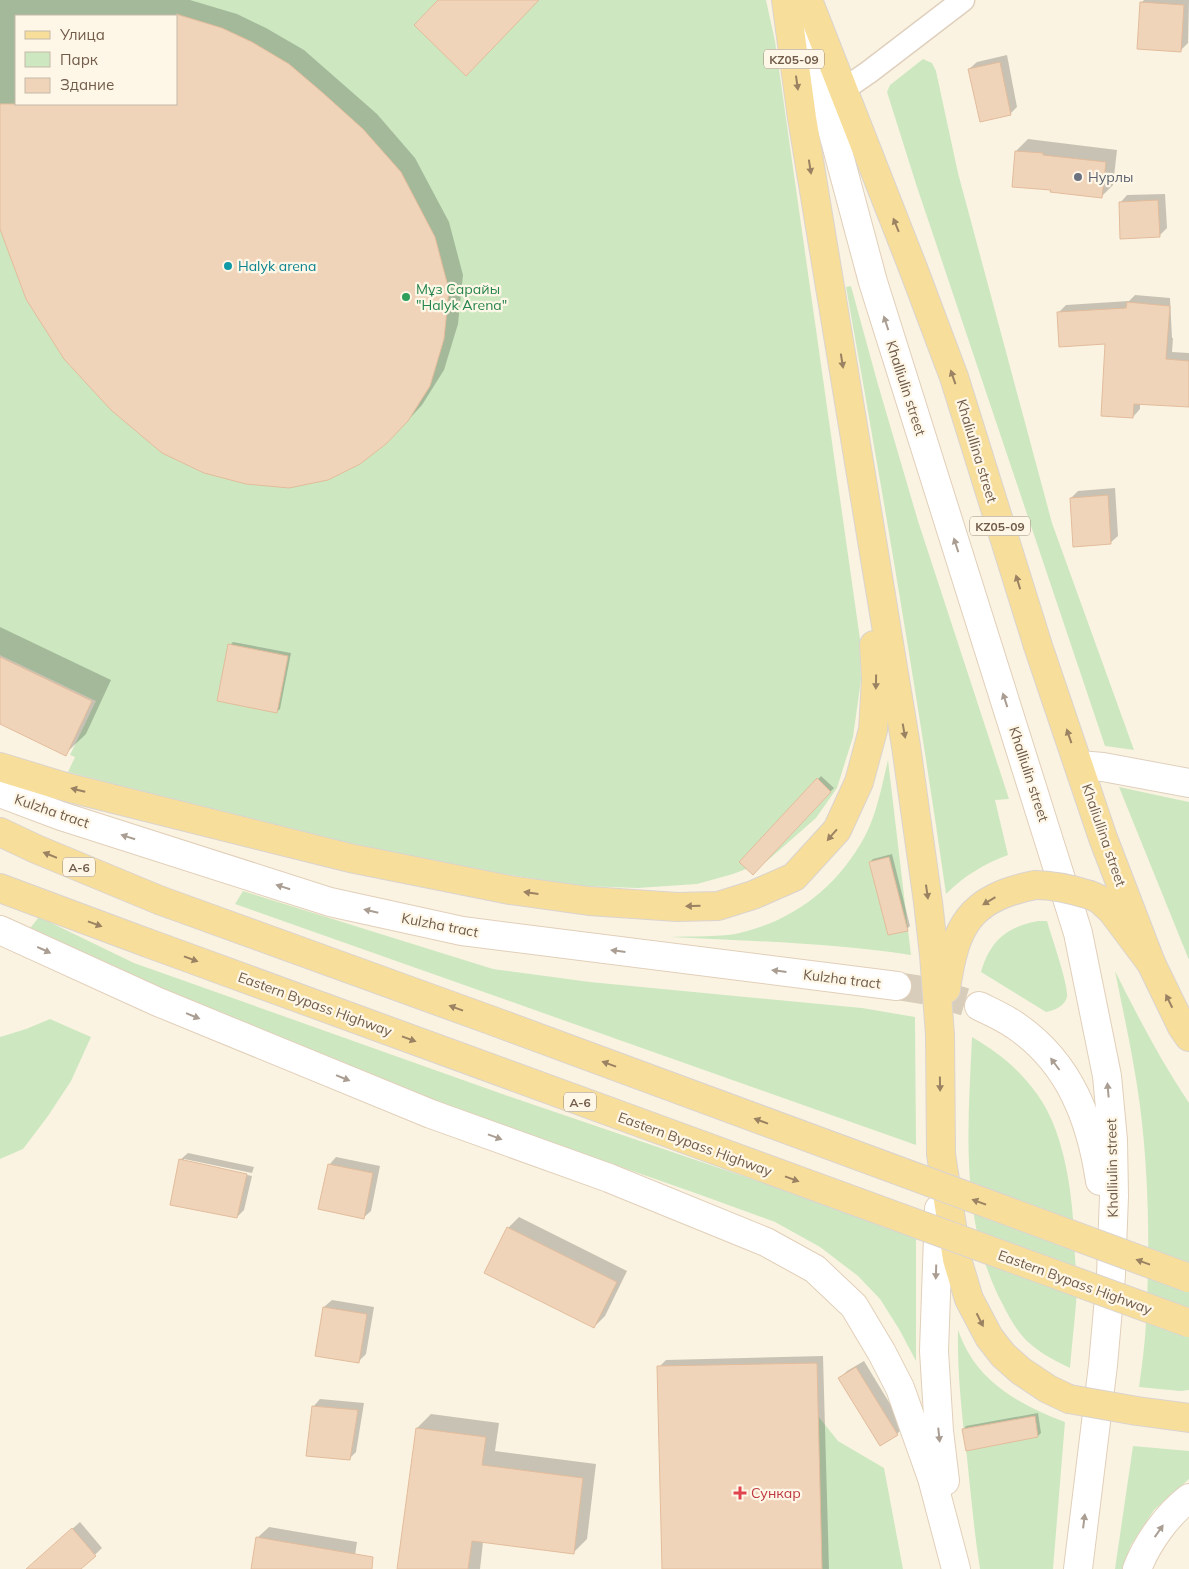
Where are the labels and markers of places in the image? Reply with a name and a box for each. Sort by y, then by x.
place label: Нурлы [1088,168,1133,186]
marker: Нурлы [1072,171,1084,183]
place label: Halyk arena [238,257,316,275]
marker: Halyk arena [222,260,234,272]
place label: Мұз Сарайы "Halyk Arena" [416,280,507,314]
marker: Мұз Сарайы "Halyk Arena" [400,291,412,303]
place label: Сункар [751,1484,801,1502]
marker: Сункар [733,1486,747,1500]

